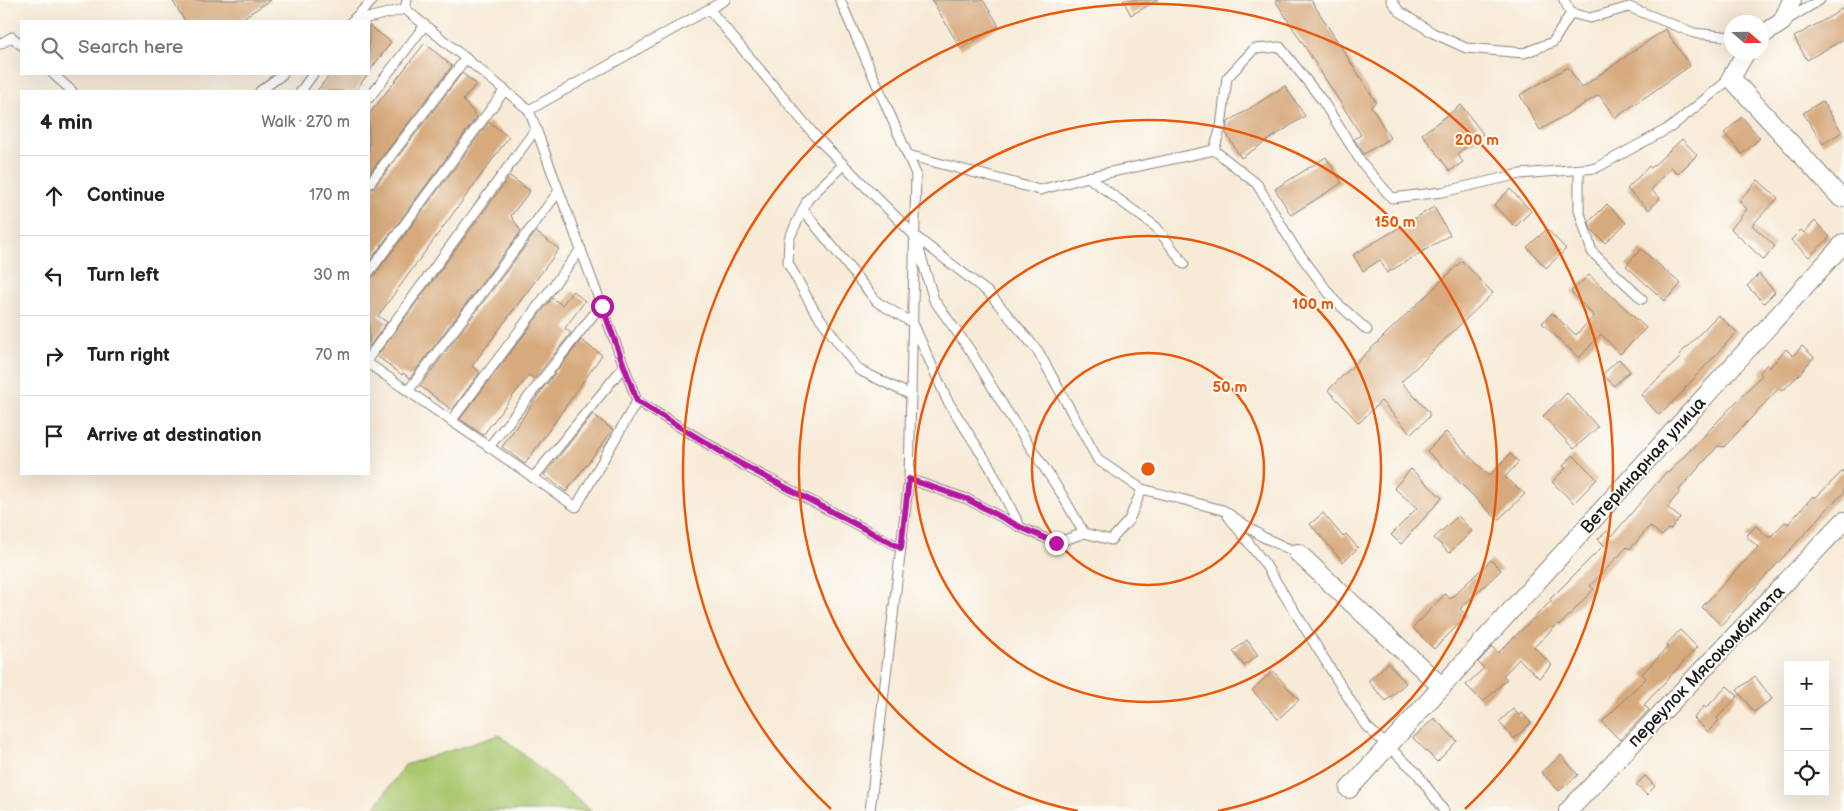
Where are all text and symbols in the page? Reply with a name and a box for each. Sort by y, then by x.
north arrow [1724,15,1769,60]
search box [20,20,370,75]
icon: search [38,34,66,62]
text: Search here [78,36,183,59]
text: 4 min [40,110,93,135]
text: Walk · 270 m [261,113,350,132]
text: 200 m [1455,131,1499,150]
icon: ahead [40,182,68,210]
text: Continue [87,184,165,207]
text: 170 m [309,186,350,205]
text: 150 m [1374,213,1416,232]
icon: left [40,262,68,290]
text: Turn left [87,264,159,287]
text: 30 m [313,266,350,285]
route start [591,295,614,318]
text: 100 m [1292,295,1334,314]
icon: right [40,342,68,370]
text: Turn right [87,344,170,367]
text: 70 m [315,346,350,365]
text: 50 m [1213,378,1248,397]
street label: Ветеринарная улица [1577,392,1710,538]
icon: arrive [40,422,68,450]
text: Arrive at destination [87,424,262,447]
centre of rings [1139,460,1157,478]
route end [1045,532,1068,555]
street label: переулок Мясокомбината [1624,581,1789,751]
map controls [1784,661,1829,796]
button: + [1784,661,1829,706]
button: − [1784,706,1829,751]
button: locate [1784,751,1829,796]

